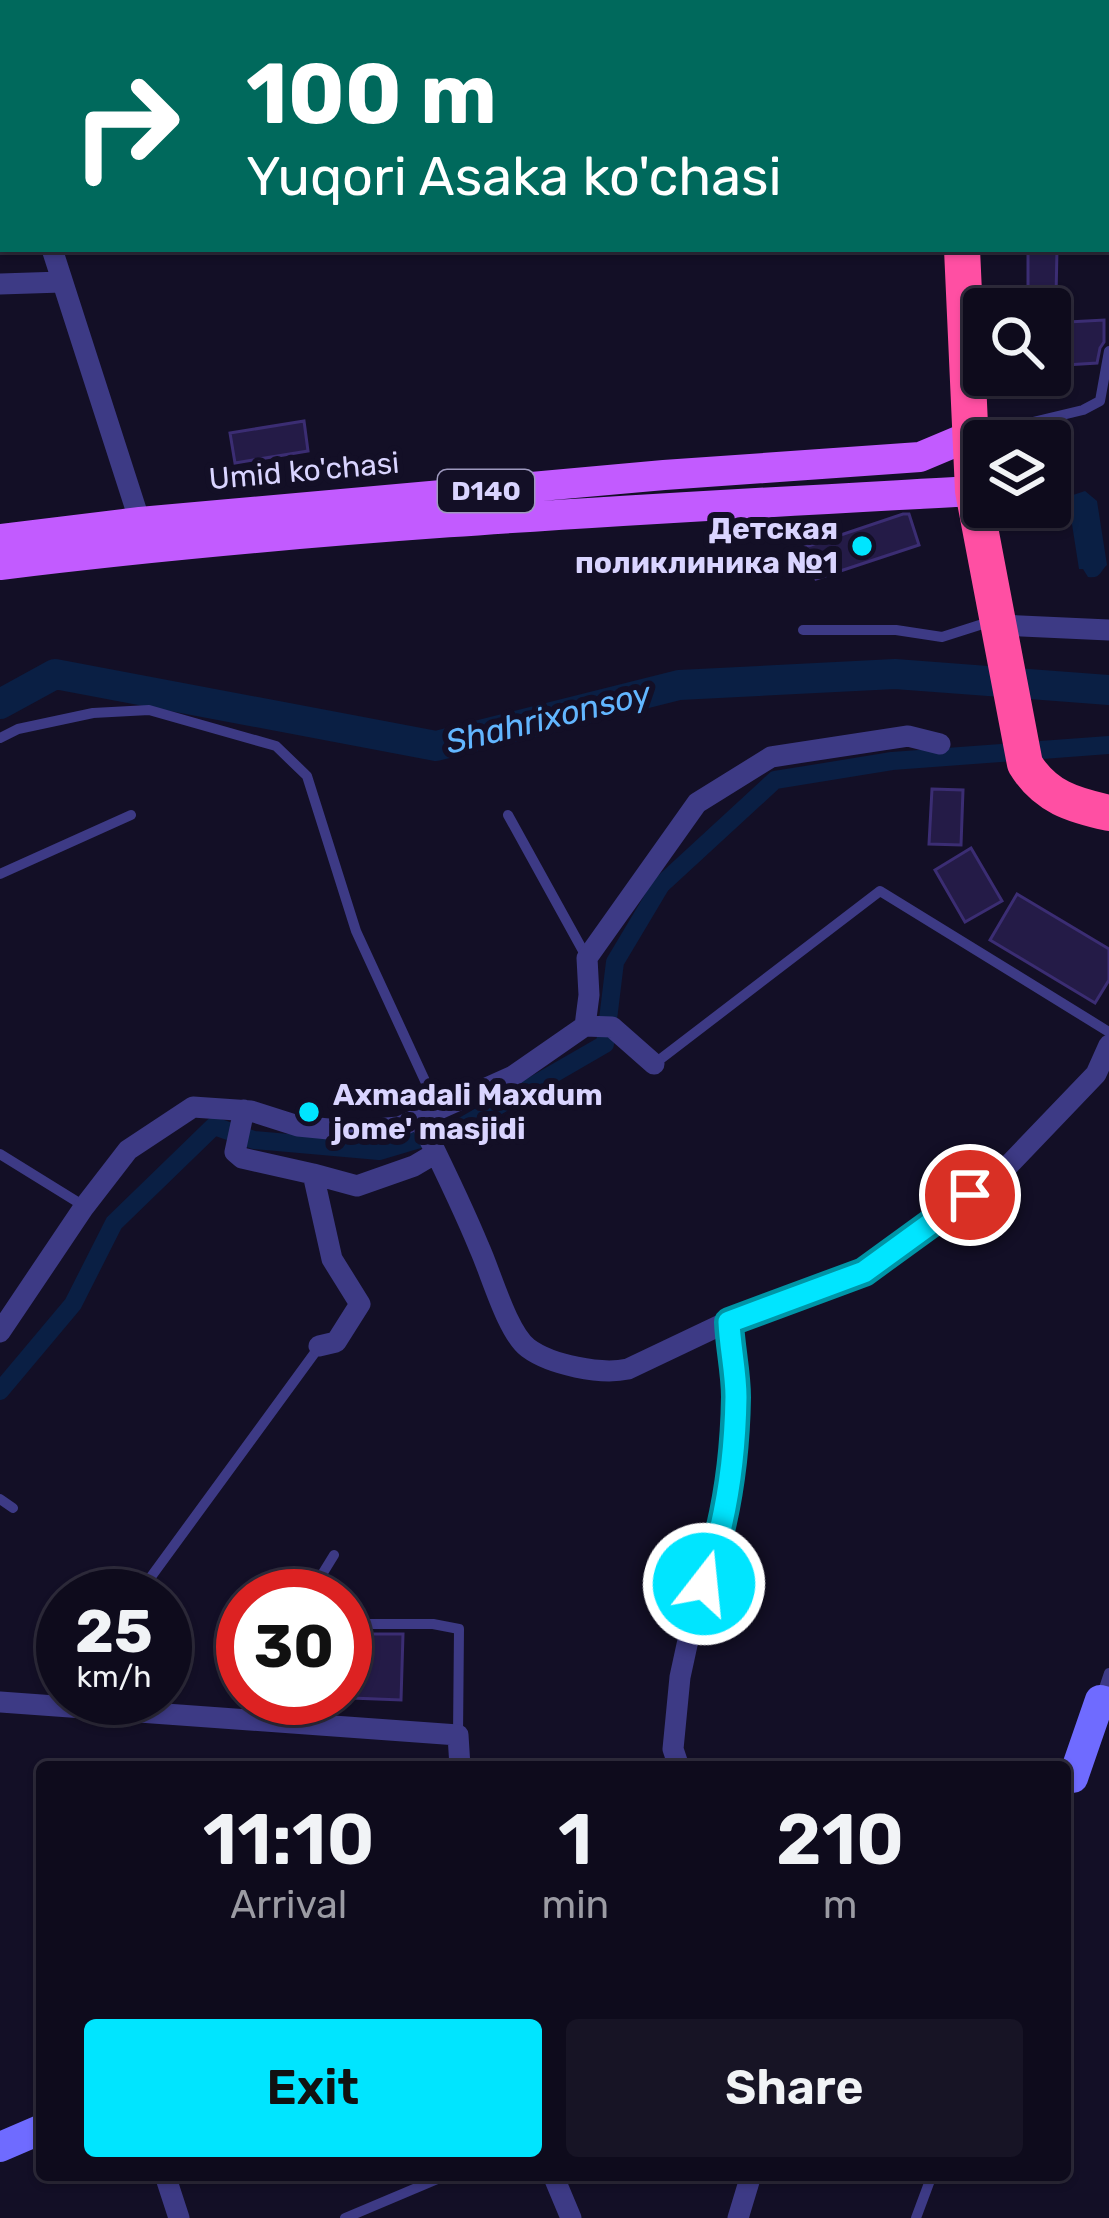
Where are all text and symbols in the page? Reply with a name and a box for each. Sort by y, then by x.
text: 100 m [246,44,497,144]
icon: right [48,48,204,204]
text: Yuqori Asaka ko'chasi [246,145,782,209]
map controls [963,288,1071,528]
button: search [963,288,1071,396]
button: layers [963,420,1071,528]
street label: Umid ko'chasi [207,445,401,497]
road number: D140 [438,470,534,512]
place label: Детская поликлиника №1 [575,511,838,581]
marker: Детская поликлиника №1 [849,533,875,559]
water label: Shahrixonsoy [441,673,656,762]
place label: Axmadali Maxdum jome' masjidi [331,1077,603,1147]
marker: Axmadali Maxdum jome' masjidi [296,1099,322,1125]
pin [919,1144,1021,1246]
icon: arrive [937,1162,1003,1228]
position arrow [641,1521,767,1647]
speed limit sign: 30 [216,1569,372,1725]
text: 25 [75,1596,153,1667]
text: km/h [77,1659,151,1695]
text: 11:10 [203,1797,375,1882]
text: 1 [558,1797,593,1882]
text: 210 [776,1797,904,1882]
text: Arrival [230,1882,347,1928]
text: min [541,1882,609,1928]
text: m [823,1882,857,1928]
button: Exit [84,2019,542,2157]
button: Share [566,2019,1023,2157]

